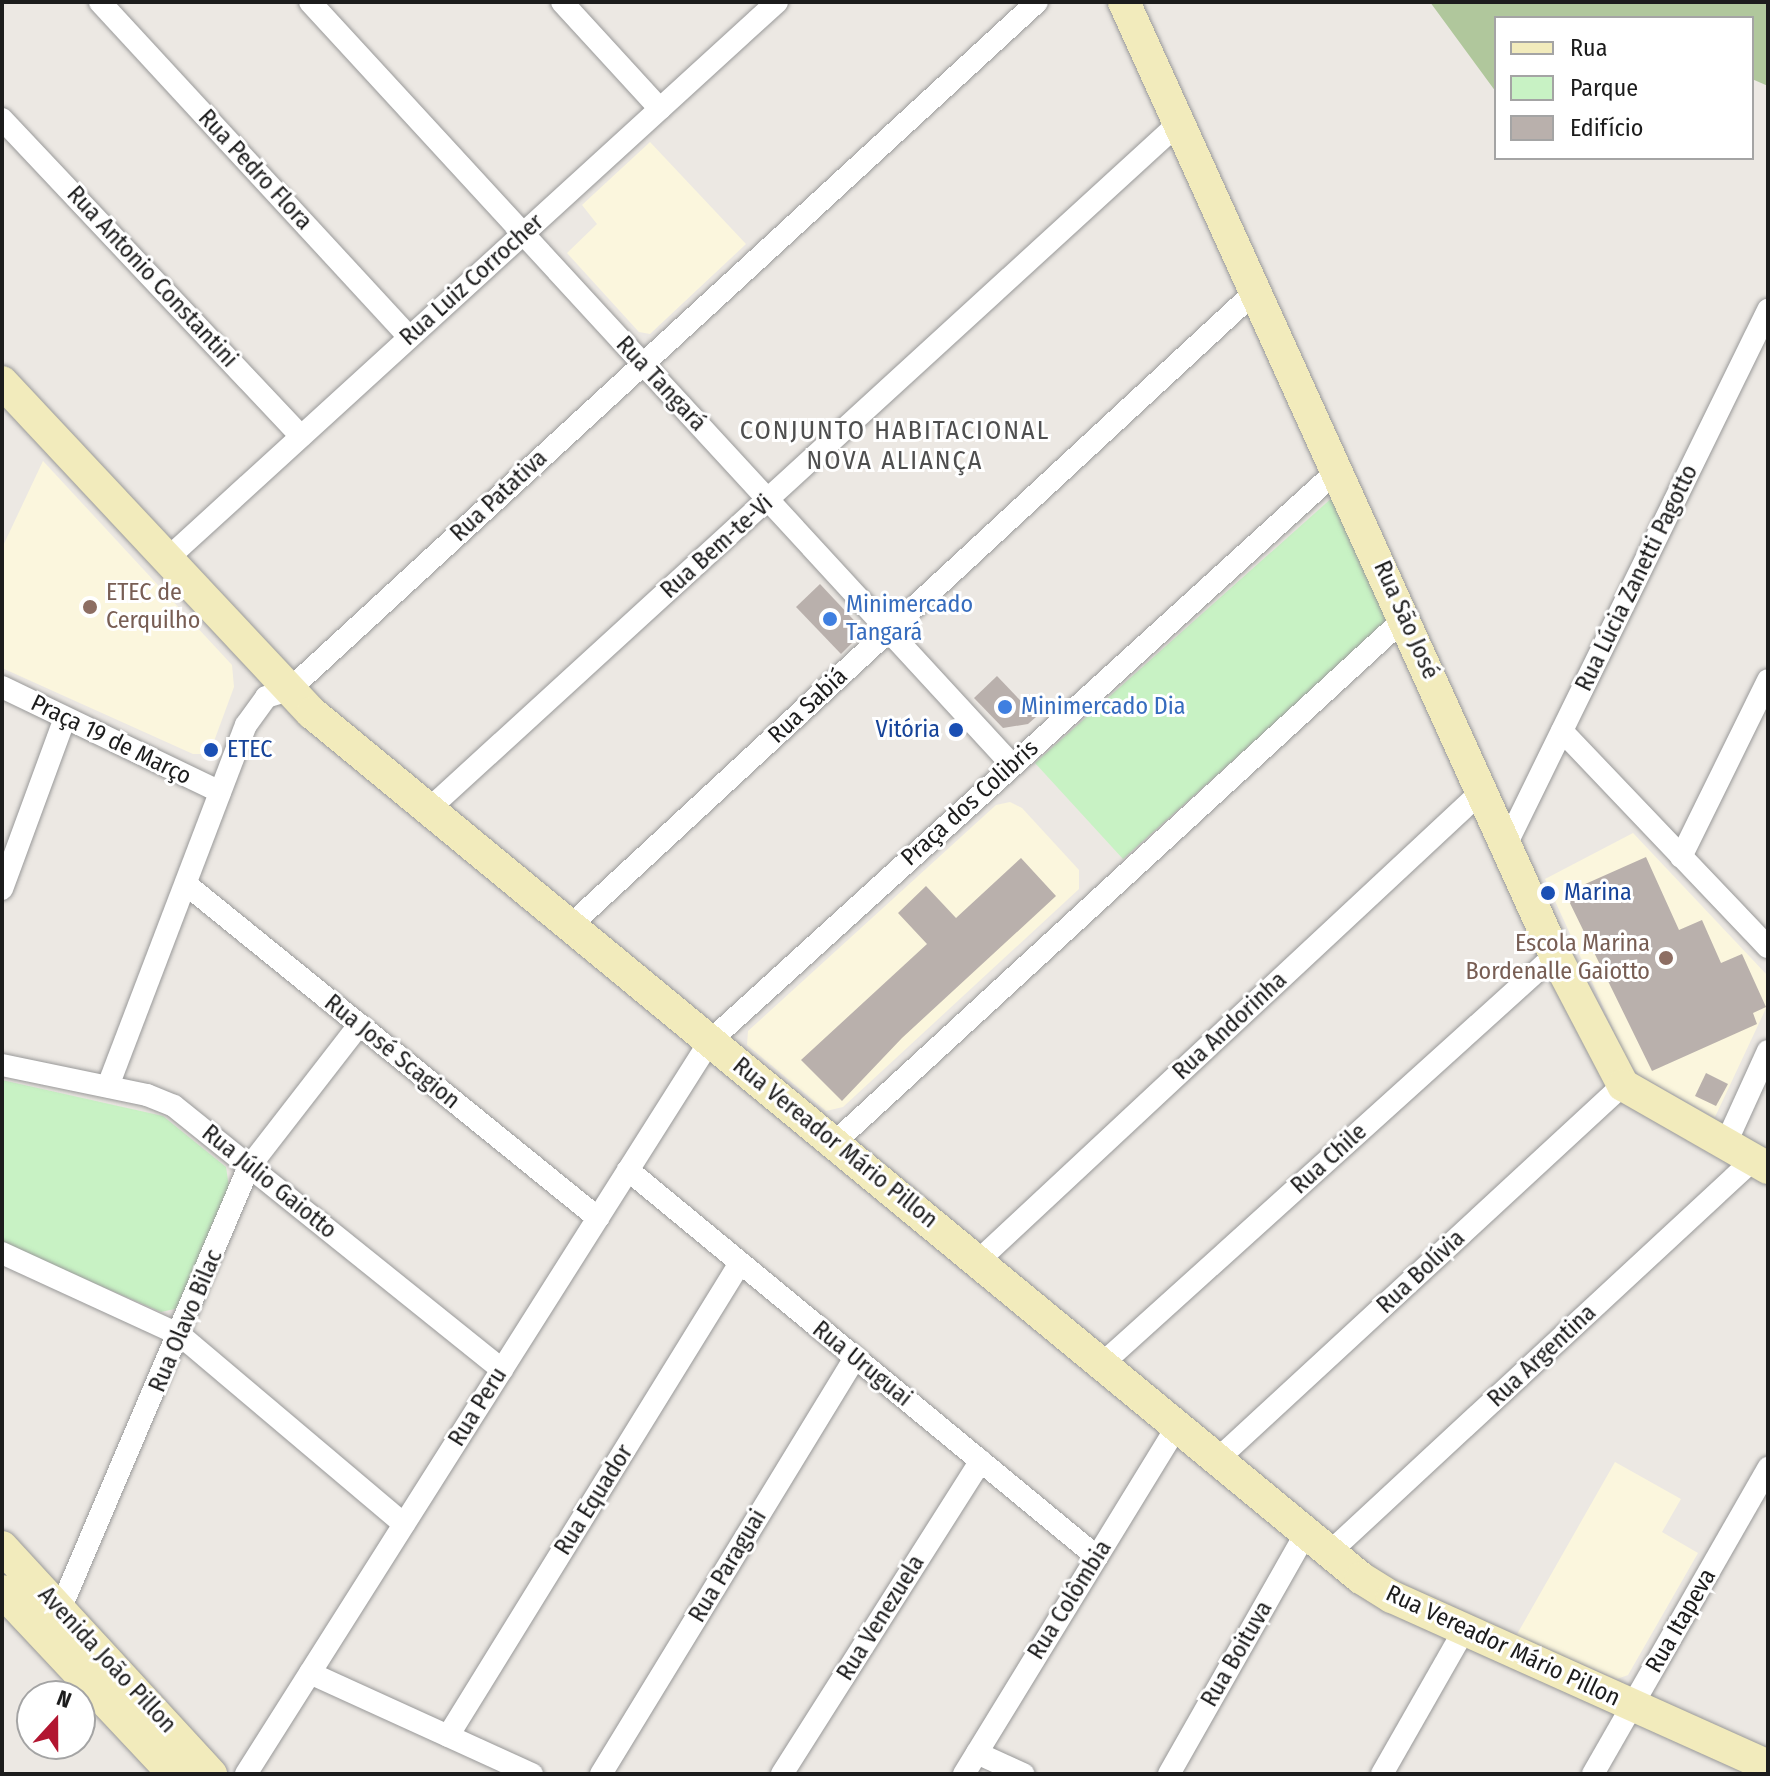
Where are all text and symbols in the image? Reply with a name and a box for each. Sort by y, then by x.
legend [1494,16,1754,160]
text: Rua [1570,34,1607,62]
text: Parque [1570,74,1638,102]
street label: Rua Pedro Flora [192,104,318,236]
text: Edifício [1570,114,1643,142]
street label: Rua Antonio Constantini [61,180,243,374]
street label: Rua Luiz Corrocher [394,208,550,352]
street label: Rua Tangará [610,331,712,437]
district label: CONJUNTO HABITACIONAL NOVA ALIANÇA [740,415,1050,476]
street label: Rua Patativa [445,444,553,548]
street label: Rua Lúcia Zanetti Pagotto [1570,460,1704,696]
street label: Rua Bem-te-Vi [655,489,779,605]
street label: Rua São José [1367,556,1445,684]
place label: ETEC de Cerquilho [106,579,200,635]
place label: Minimercado Tangará [846,591,973,647]
marker: ETEC de Cerquilho [81,598,99,616]
marker: Minimercado Tangará [821,610,839,628]
street label: Rua Sabiá [763,662,853,750]
street label: Praça 19 de Março [26,689,196,791]
place label: Minimercado Dia [1021,693,1185,721]
marker: Minimercado Dia [996,698,1014,716]
place label: Vitória [875,716,940,744]
marker: Vitória [947,721,965,739]
street label: Praça dos Colibris [896,734,1044,872]
place label: ETEC [227,736,273,764]
marker: ETEC [202,741,220,759]
place label: Marina [1564,879,1632,907]
marker: Marina [1539,884,1557,902]
place label: Escola Marina Bordenalle Gaiotto [1465,930,1650,986]
marker: Escola Marina Bordenalle Gaiotto [1657,949,1675,967]
street label: Rua Andorinha [1167,966,1293,1086]
street label: Rua José Scagion [318,989,466,1115]
street label: Rua Vereador Mário Pillon [727,1052,943,1234]
street label: Rua Chile [1285,1118,1373,1200]
street label: Rua Júlio Gaiotto [196,1119,342,1245]
street label: Rua Bolívia [1371,1224,1471,1320]
street label: Rua Olavo Bilac [143,1245,229,1397]
street label: Rua Argentina [1482,1299,1602,1413]
street label: Rua Uruguai [807,1315,917,1413]
street label: Rua Peru [443,1362,513,1452]
street label: Rua Equador [549,1439,639,1561]
street label: Rua Paraguai [683,1504,773,1628]
street label: Rua Colômbia [1022,1535,1118,1665]
street label: Rua Venezuela [831,1550,931,1686]
street label: Rua Itapeva [1640,1564,1722,1678]
street label: Rua Vereador Mário Pillon [1381,1579,1625,1713]
street label: Avenida João Pillon [32,1581,182,1739]
street label: Rua Boituva [1195,1596,1279,1712]
north arrow [16,1680,96,1760]
text: N [53,1684,75,1714]

